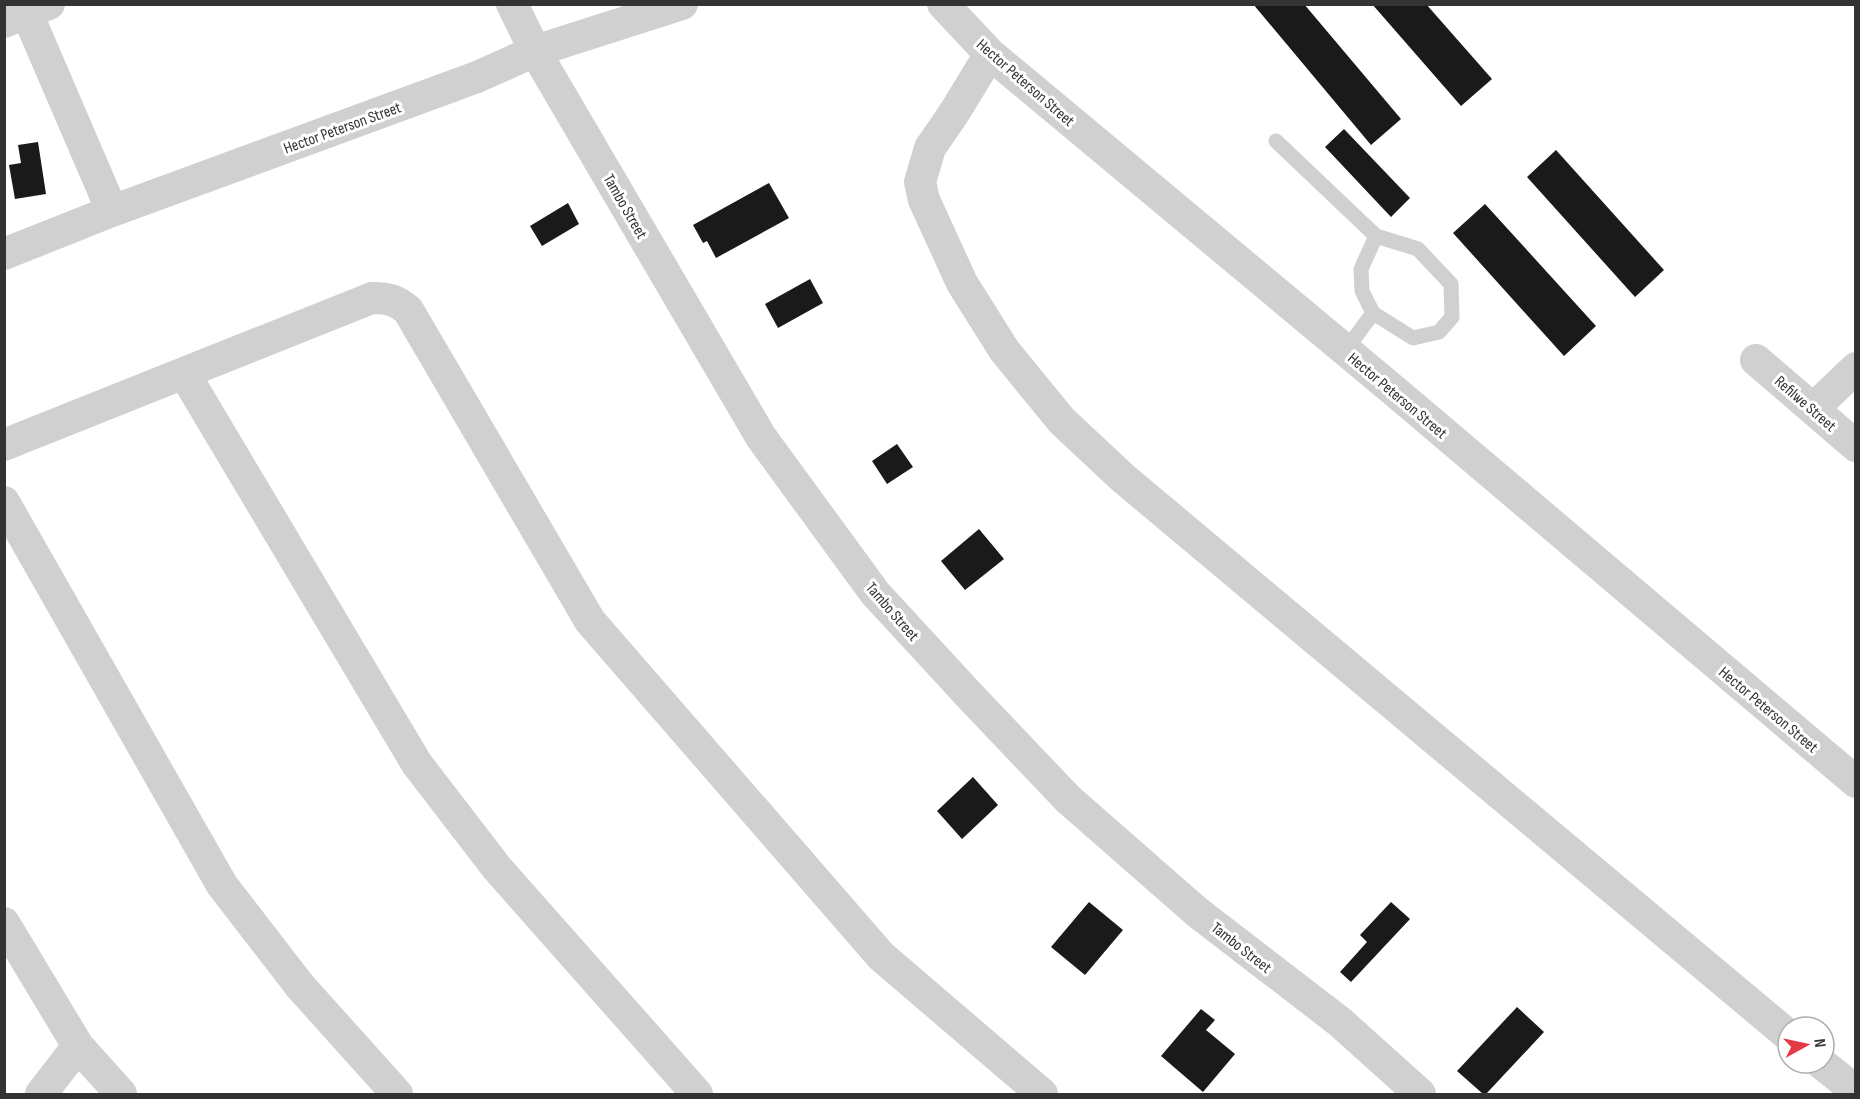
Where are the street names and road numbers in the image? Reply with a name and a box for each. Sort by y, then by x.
street label: Hector Peterson Street [972,35,1078,131]
street label: Hector Peterson Street [281,98,404,158]
street label: Tambo Street [599,171,651,243]
street label: Hector Peterson Street [1344,349,1451,443]
street label: Refilwe Street [1770,372,1840,436]
street label: Tambo Street [861,579,923,645]
street label: Hector Peterson Street [1715,663,1822,757]
street label: Tambo Street [1207,919,1275,978]

